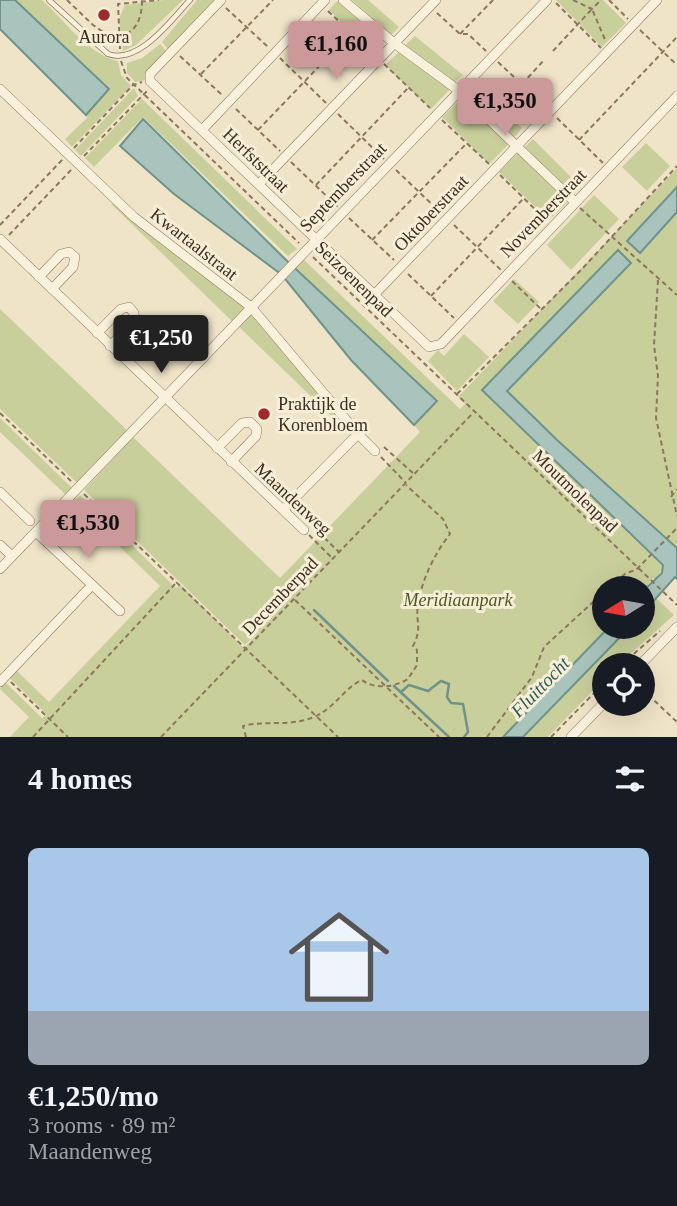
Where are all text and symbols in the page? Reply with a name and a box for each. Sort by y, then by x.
marker: Aurora [96,7,112,23]
pin: €1,160 [279,22,393,81]
place label: Aurora [79,27,129,47]
text: €1,160 [304,31,368,56]
pin: €1,350 [448,78,562,138]
text: €1,350 [473,88,537,113]
street label: Herfststraat [219,124,293,196]
street label: Septemberstraat [296,138,390,236]
street label: Novemberstraat [496,165,590,261]
street label: Oktoberstraat [390,171,472,255]
street label: Kwartaalstraat [146,204,242,284]
street label: Seizoenenpad [311,237,397,321]
pin: €1,250 [104,316,218,375]
text: €1,250 [129,325,193,350]
place label: Praktijk de Korenbloem [278,394,368,435]
marker: Praktijk de Korenbloem [256,406,272,422]
street label: Moutmolenpad [528,446,622,536]
street label: Maandenweg [251,459,335,539]
pin: €1,530 [31,500,145,560]
text: €1,530 [56,510,120,535]
street label: Decemberpad [238,553,322,639]
north arrow [592,576,654,639]
map controls [592,576,655,716]
park label: Meridiaanpark [403,590,514,610]
water label: Fluittocht [506,652,574,722]
button: locate [592,653,655,716]
icon: filters [611,760,649,798]
text: 4 homes [28,762,132,795]
icon: home [276,894,402,1020]
text: €1,250/mo [28,1079,159,1112]
text: 3 rooms · 89 m² [28,1113,175,1138]
text: Maandenweg [28,1139,152,1164]

